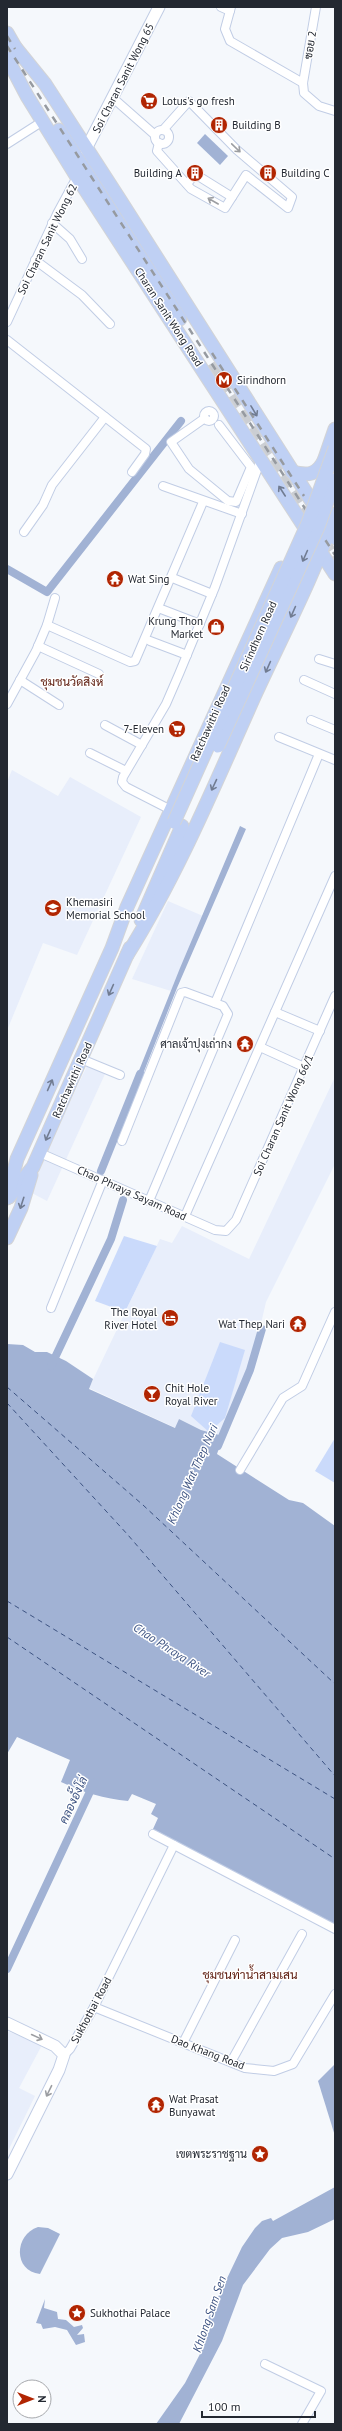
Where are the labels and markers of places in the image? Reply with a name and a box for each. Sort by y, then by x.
supermarket icon: Lotus's go fresh [139,91,159,111]
place label: Lotus's go fresh [162,94,235,108]
building icon: Building B [209,115,229,135]
place label: Building B [232,118,281,132]
building icon: Building A [185,163,205,183]
building icon: Building C [258,163,278,183]
place label: Building A [134,166,183,180]
place label: Building C [281,166,330,180]
metro station icon: Sirindhorn [214,370,234,390]
place label: Sirindhorn [237,373,286,387]
temple icon: Wat Sing [105,569,125,589]
place label: Wat Sing [128,572,170,586]
place label: Krung Thon Market [148,614,203,641]
shop icon: Krung Thon Market [206,617,226,637]
supermarket icon: 7-Eleven [167,719,187,739]
place label: 7-Eleven [124,722,164,736]
place label: Khemasiri Memorial School [66,895,146,922]
school or university icon: Khemasiri Memorial School [43,898,63,918]
temple icon: ศาลเจ้าปุงเถ่ากง [235,1034,255,1054]
place label: ศาลเจ้าปุงเถ่ากง [160,1037,232,1053]
place label: The Royal River Hotel [104,1305,158,1332]
hotel icon: The Royal River Hotel [160,1308,180,1328]
temple icon: Wat Thep Nari [288,1314,308,1334]
place label: Wat Thep Nari [218,1317,285,1331]
place label: Chit Hole Royal River [165,1381,218,1408]
bar icon: Chit Hole Royal River [142,1384,162,1404]
place label: Wat Prasat Bunyawat [169,2092,219,2119]
temple icon: Wat Prasat Bunyawat [146,2095,166,2115]
place icon: เขตพระราชฐาน [250,2144,270,2164]
place label: เขตพระราชฐาน [176,2147,247,2162]
place icon: Sukhothai Palace [67,2303,87,2323]
place label: Sukhothai Palace [90,2306,171,2320]

